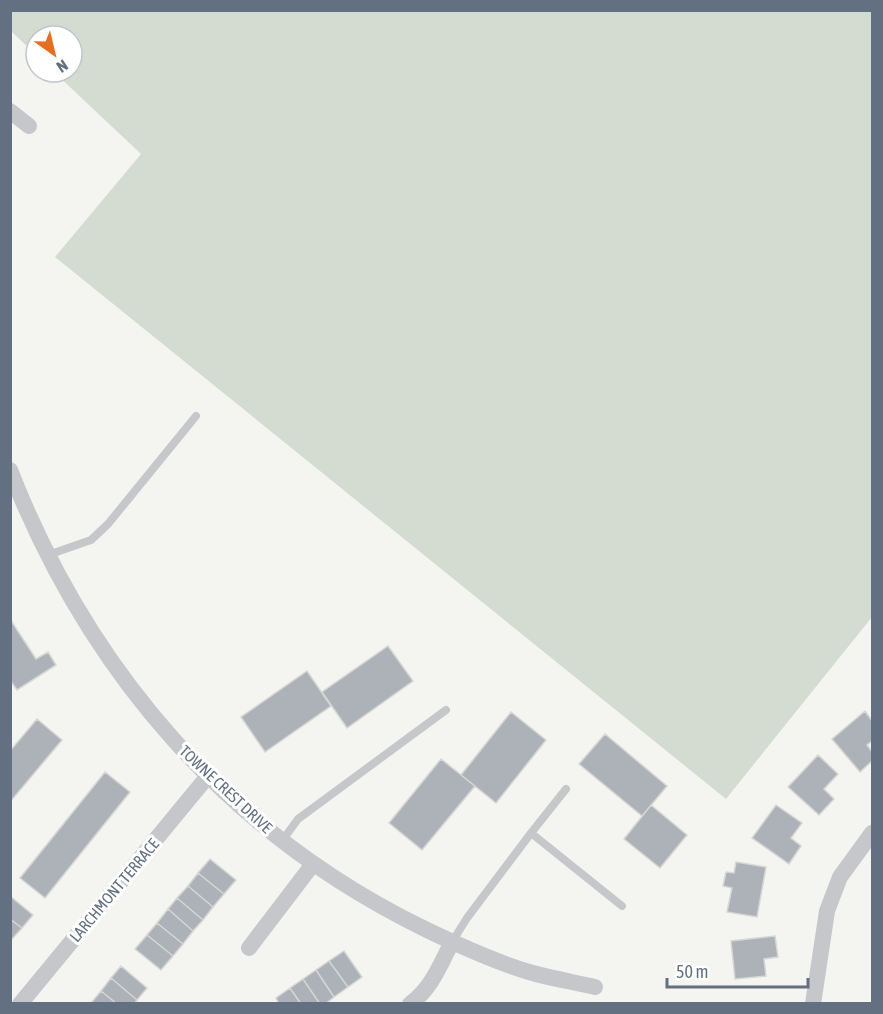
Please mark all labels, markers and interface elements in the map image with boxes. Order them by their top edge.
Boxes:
north arrow [24,24,84,84]
text: N [53,56,71,77]
street label: TOWNE CREST DRIVE [176,742,276,836]
street label: LARCHMONT TERRACE [66,835,162,945]
scale bar [667,951,808,989]
text: 50 m [676,961,708,982]

